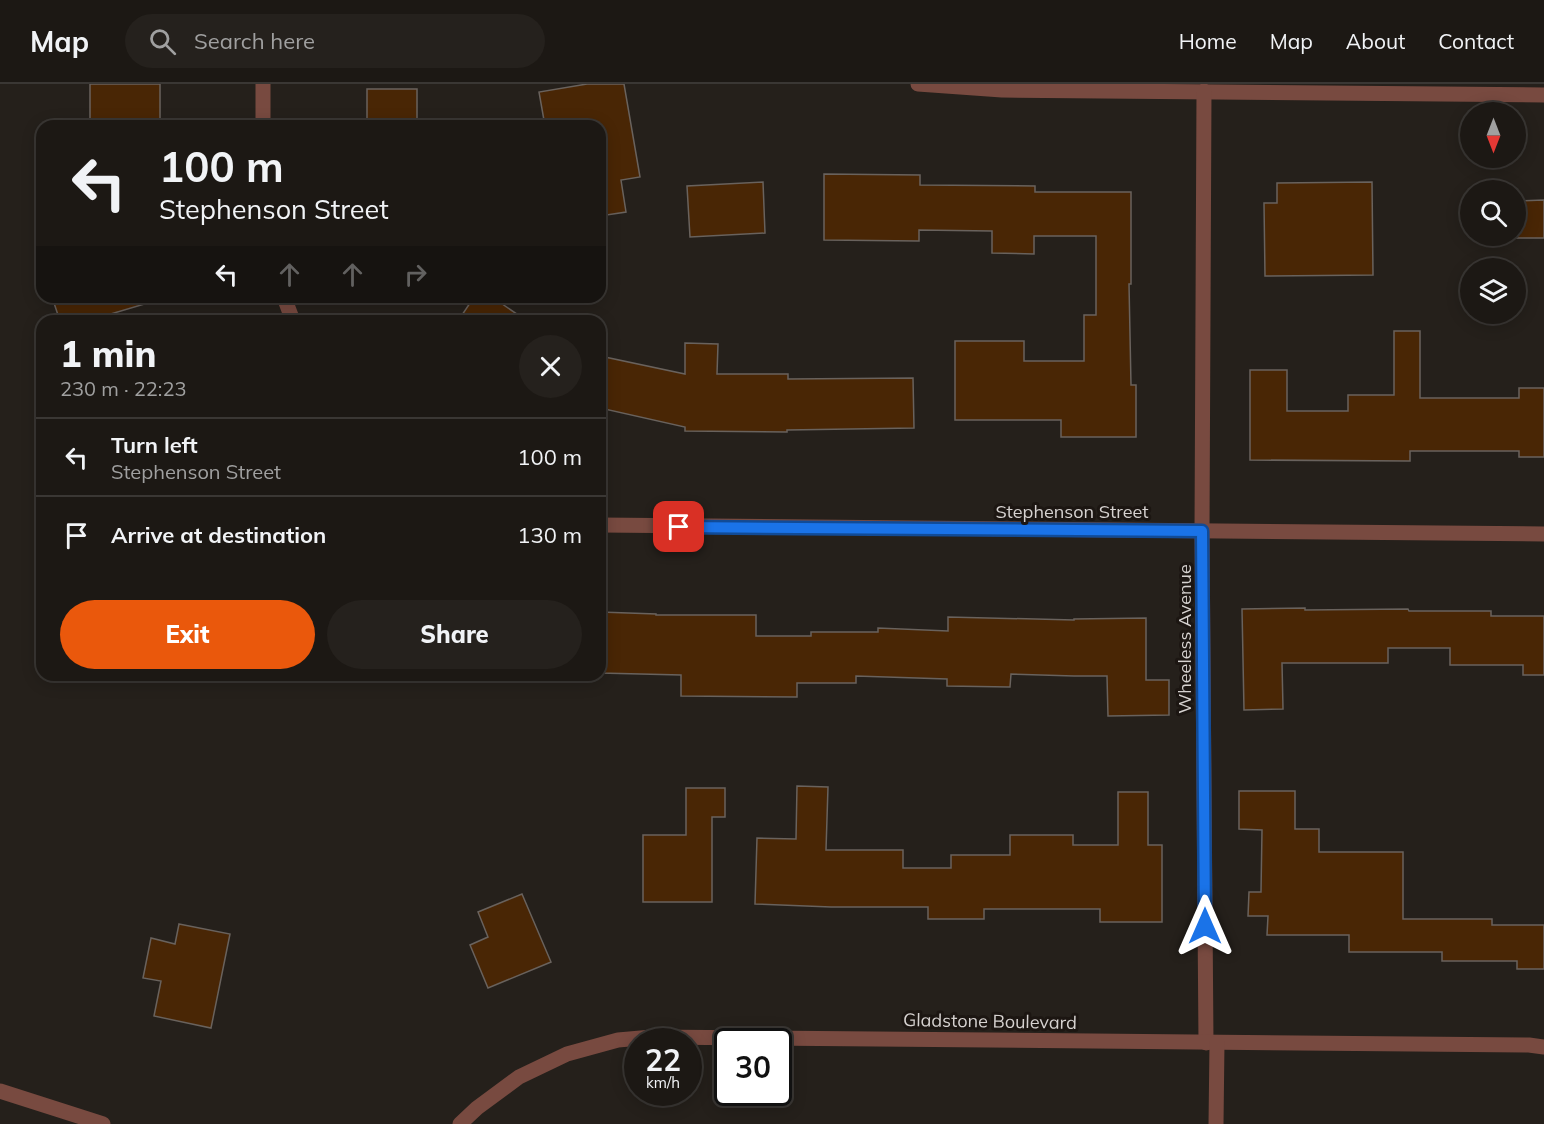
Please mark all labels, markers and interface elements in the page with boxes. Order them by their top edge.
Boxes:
search box [125,14,545,68]
text: Map [30,24,89,59]
icon: search [146,25,179,58]
text: Search here [194,27,315,55]
text: Home [1179,28,1237,54]
text: Map [1270,28,1313,54]
text: About [1346,28,1405,54]
text: Contact [1438,28,1514,54]
north arrow [1460,102,1526,168]
map controls [1460,102,1526,324]
text: 100 m [159,140,284,193]
icon: left [60,144,138,222]
button: search [1460,180,1526,246]
text: Stephenson Street [159,192,389,226]
icon: left [210,258,243,291]
icon: ahead [273,258,306,291]
icon: ahead [336,258,369,291]
icon: right [399,258,432,291]
button: layers [1460,258,1526,324]
text: 1 min [60,331,156,376]
button: close [519,335,582,398]
text: 230 m · 22:23 [60,376,186,401]
text: Turn left [111,431,198,459]
icon: left [60,441,93,474]
text: 100 m [517,443,582,471]
text: Stephenson Street [111,459,281,484]
street label: Stephenson Street [995,500,1149,523]
pin [653,501,704,552]
icon: arrive [662,510,695,543]
icon: arrive [60,519,93,552]
text: Arrive at destination [111,521,326,549]
text: 130 m [517,521,582,549]
street label: Wheeless Avenue [1173,564,1196,714]
button: Exit [60,600,315,669]
button: Share [327,600,582,669]
position arrow [1173,894,1237,958]
street label: Gladstone Boulevard [903,1008,1077,1034]
speed limit sign: 30 [714,1028,792,1106]
text: 22 [645,1041,681,1079]
text: km/h [646,1073,680,1092]

